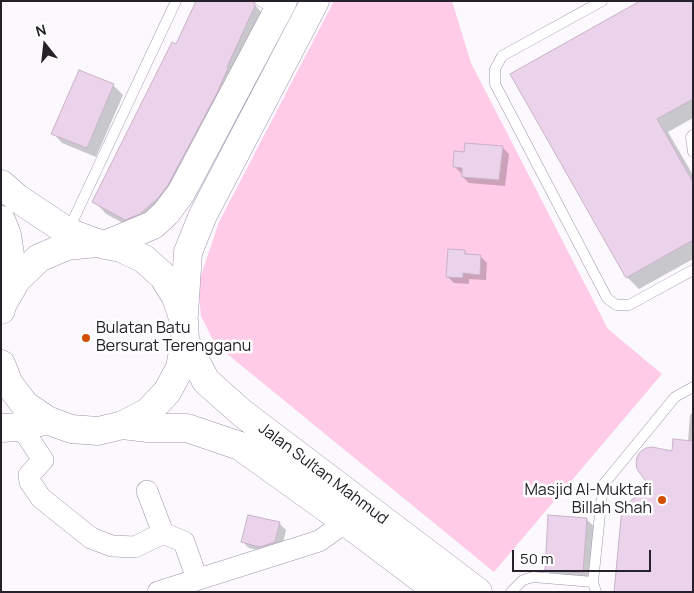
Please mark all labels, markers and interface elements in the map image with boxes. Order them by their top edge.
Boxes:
north arrow [20,20,70,70]
text: N [33,20,48,41]
place label: Bulatan Batu Bersurat Terengganu [96,319,251,357]
marker: Bulatan Batu Bersurat Terengganu [80,332,92,344]
street label: Jalan Sultan Mahmud [254,419,392,529]
place label: Masjid Al-Muktafi Billah Shah [524,481,652,519]
marker: Masjid Al-Muktafi Billah Shah [656,494,668,506]
scale bar [514,540,653,572]
text: 50 m [520,548,554,569]

